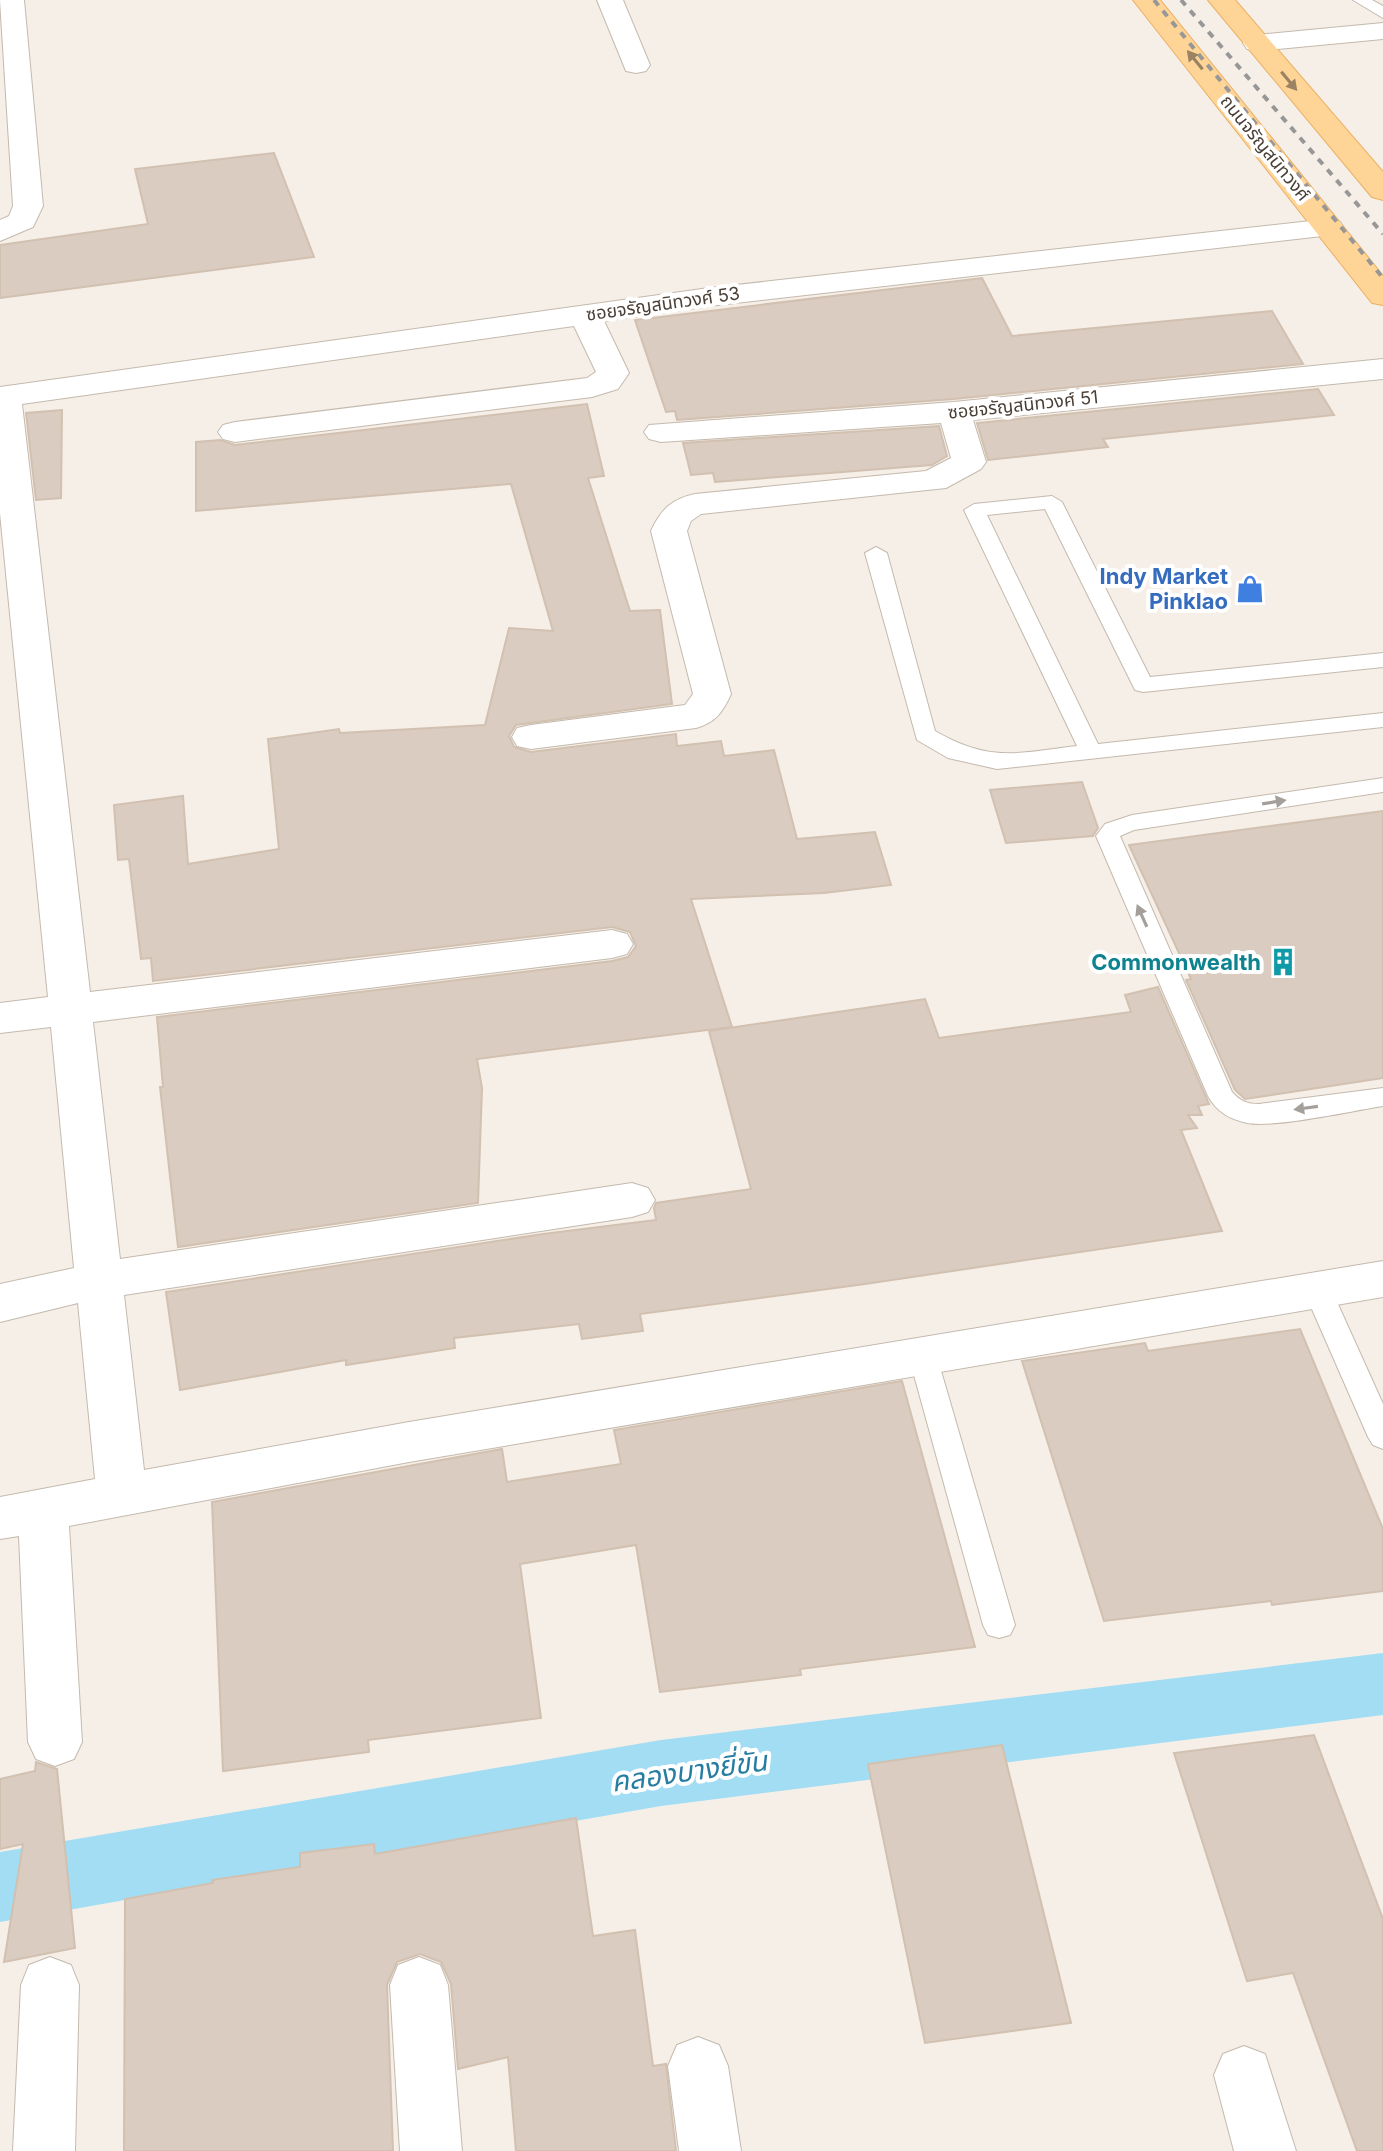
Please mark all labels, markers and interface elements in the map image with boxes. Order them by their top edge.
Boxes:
one-way arrow [1187,50,1203,70]
one-way arrow [1280,70,1297,90]
street label: ถนนจรัญสนิทวงศ์ [1216,91,1314,205]
street label: ซอยจรัญสนิทวงศ์ 53 [585,282,741,325]
street label: ซอยจรัญสนิทวงศ์ 51 [947,386,1099,423]
place label: Indy Market Pinklao [1100,563,1228,614]
shop icon: Indy Market Pinklao [1235,574,1265,604]
one-way arrow [1262,795,1287,807]
one-way arrow [1135,905,1148,928]
building icon: Commonwealth [1268,947,1298,977]
place label: Commonwealth [1091,949,1261,975]
one-way arrow [1293,1102,1318,1115]
water label: คลองบางยี่ขัน [609,1741,771,1799]

